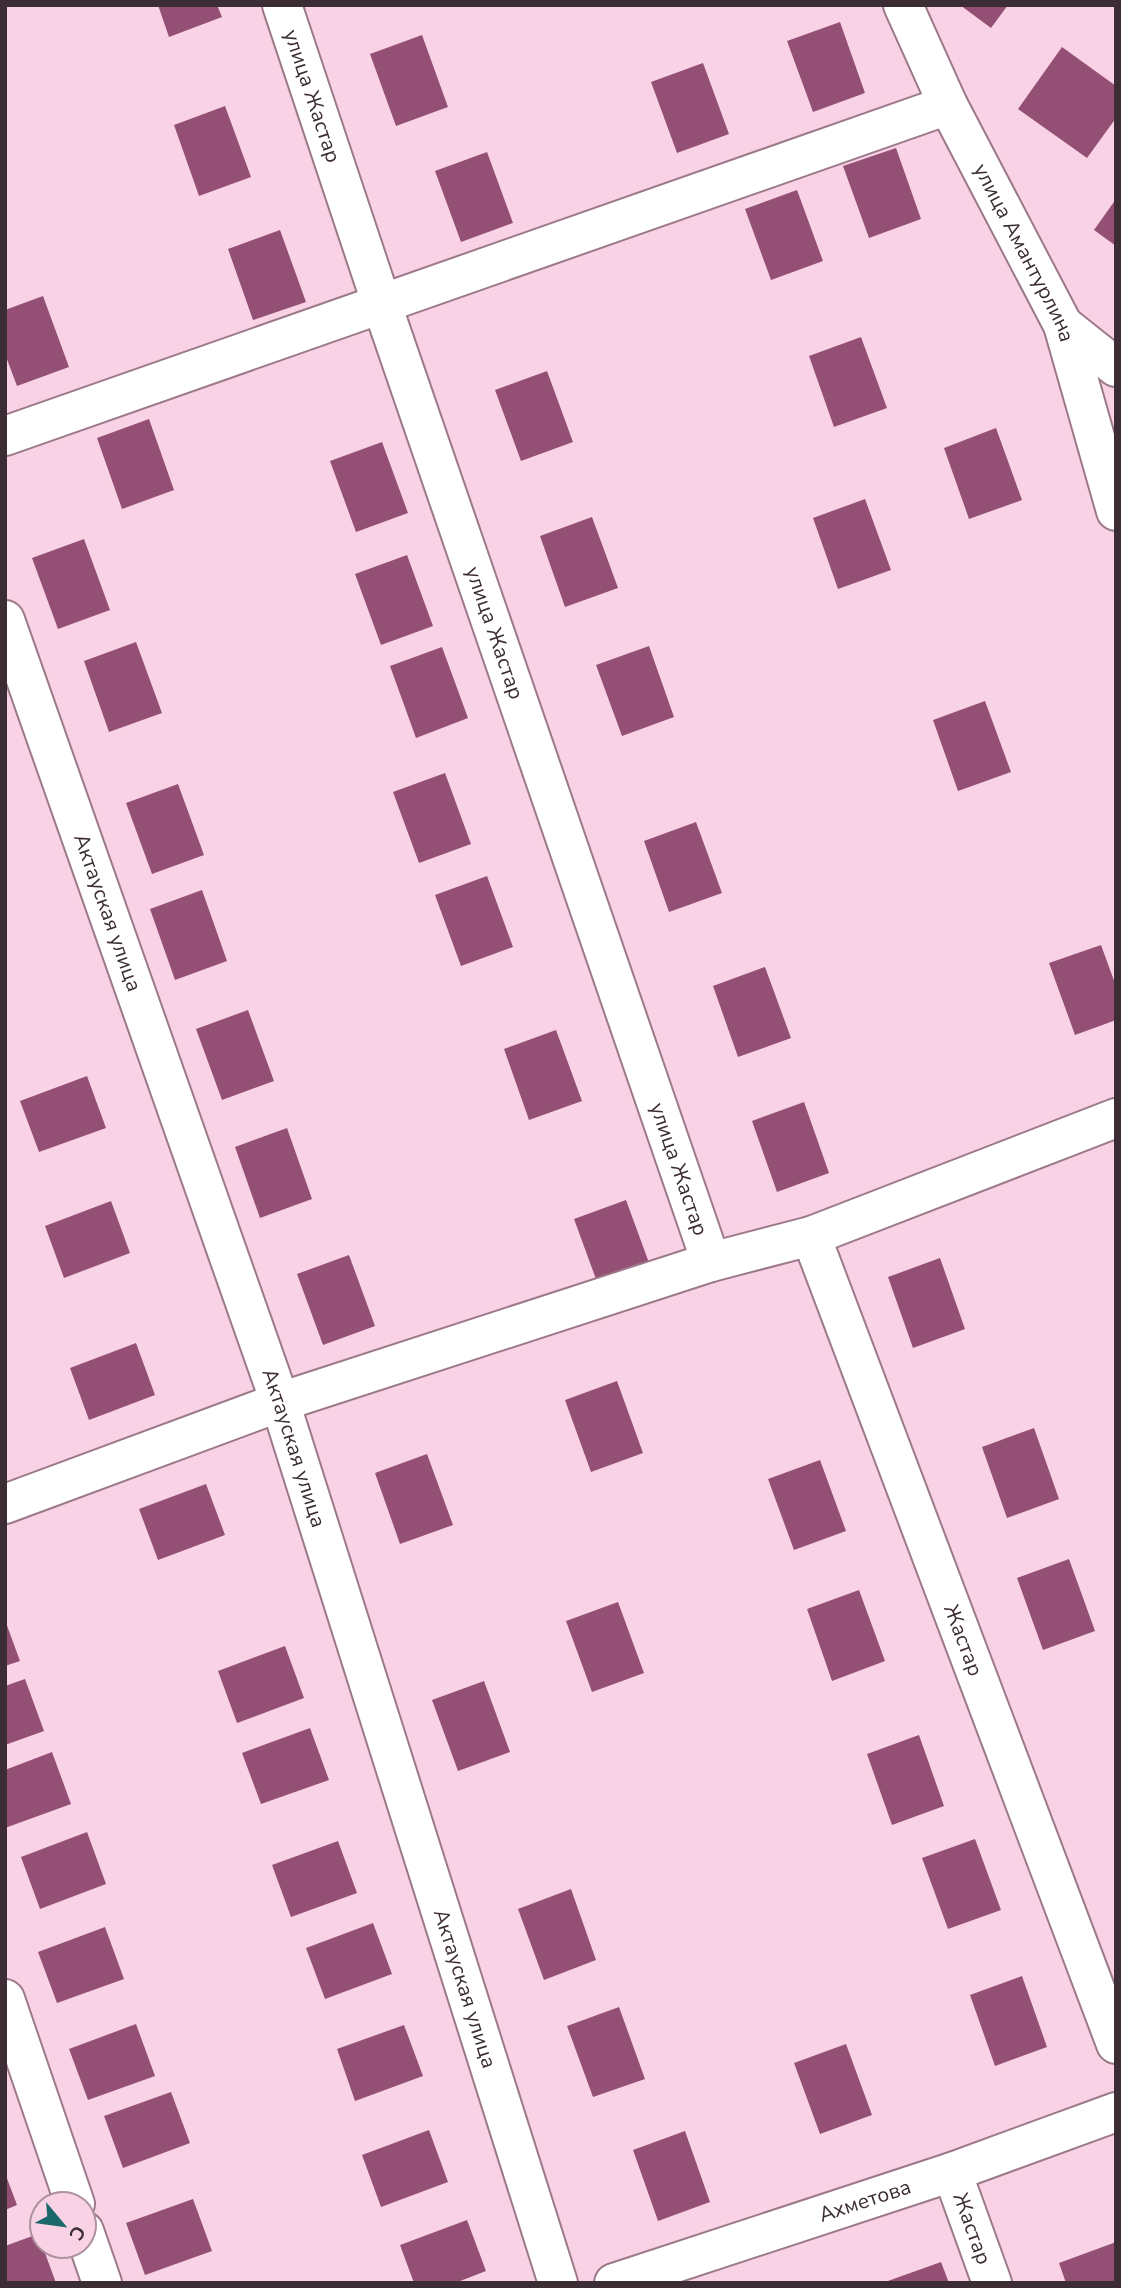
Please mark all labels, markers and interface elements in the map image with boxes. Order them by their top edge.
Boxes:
street label: улица Жастар [277,26,348,166]
street label: улица Амантурлина [967,158,1081,345]
street label: улица Жастар [459,563,531,703]
street label: Актауская улица [67,830,149,995]
street label: улица Жастар [643,1099,715,1239]
street label: Актауская улица [255,1365,333,1531]
street label: Жастар [937,1600,990,1680]
street label: Актауская улица [427,1905,503,2072]
street label: Ахметова [815,2172,915,2229]
street label: Жастар [947,2189,998,2268]
north arrow [28,2190,98,2260]
text: С [62,2221,91,2245]

